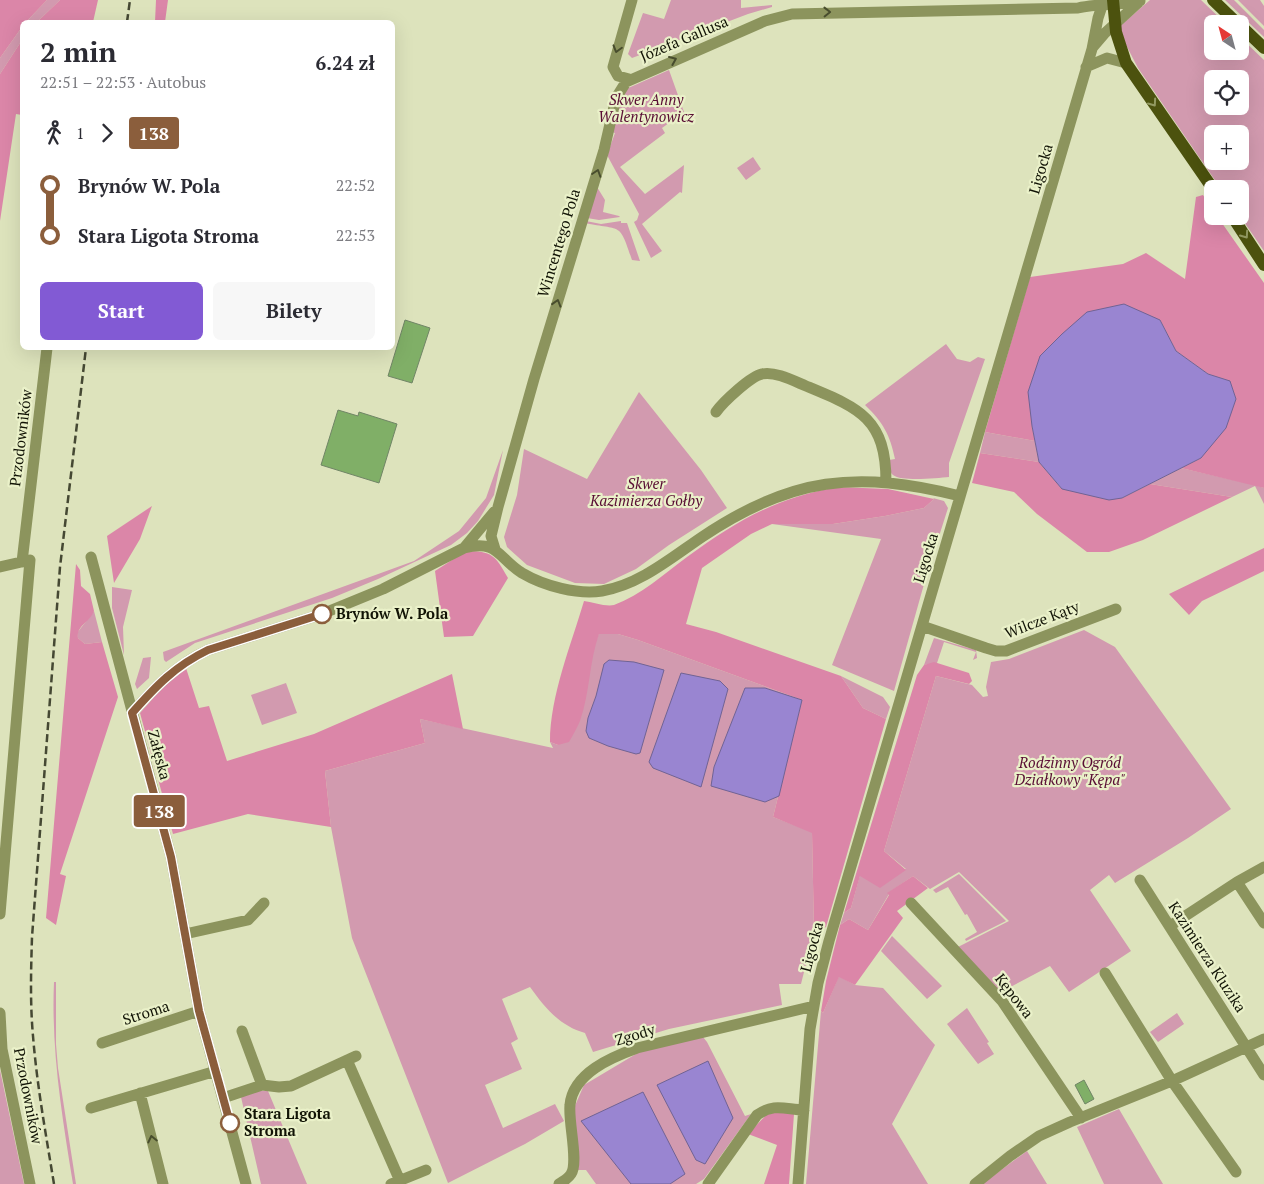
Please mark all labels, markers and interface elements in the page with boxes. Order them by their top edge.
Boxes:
one-way arrow [824,7,831,17]
street label: Józefa Gallusa [636,10,731,66]
north arrow [1204,15,1249,60]
map controls [1204,15,1249,225]
text: 2 min [40,33,117,70]
one-way arrow [612,45,623,54]
text: 6.24 zł [316,50,375,75]
one-way arrow [668,55,677,66]
button: locate [1204,70,1249,115]
text: 22:51 – 22:53 · Autobus [40,71,206,93]
park label: Skwer Anny Walentynowicz [598,89,694,126]
one-way arrow [1147,98,1156,107]
icon: walk [40,119,68,147]
icon: forward [93,119,121,147]
text: 138 [139,121,169,145]
text: 1 [76,122,85,144]
button: + [1204,125,1249,170]
street label: Ligocka [1023,141,1057,196]
one-way arrow [591,169,601,177]
text: Brynów W. Pola [78,173,220,198]
text: 22:52 [336,174,375,196]
button: − [1204,180,1249,225]
street label: Wincentego Pola [532,186,584,299]
text: Stara Ligota Stroma [78,223,259,248]
text: 22:53 [336,224,375,246]
one-way arrow [1239,230,1248,239]
button: Start [40,282,203,340]
button: Bilety [213,282,375,340]
one-way arrow [551,299,561,307]
street label: Przodowników [4,387,36,487]
park label: Skwer Kazimierza Gołby [589,473,703,510]
street label: Ligocka [908,530,942,585]
street label: Wilcze Kąty [1001,596,1082,642]
place label: Brynów W. Pola [336,603,449,623]
marker: Brynów W. Pola [312,604,332,624]
street label: Załęska [144,728,176,782]
park label: Rodzinny Ogród Działkowy "Kępa" [1013,752,1126,789]
line badge: 138 [130,795,188,827]
text: 138 [144,799,174,823]
street label: Kazimierza Kluzika [1164,897,1251,1016]
street label: Ligocka [795,919,827,974]
street label: Kępowa [991,969,1039,1022]
street label: Stroma [120,995,172,1029]
street label: Zgody [612,1018,658,1050]
street label: Przodowników [10,1046,48,1147]
place label: Stara Ligota Stroma [244,1103,332,1140]
marker: Stara Ligota Stroma [220,1113,240,1133]
one-way arrow [147,1134,158,1143]

